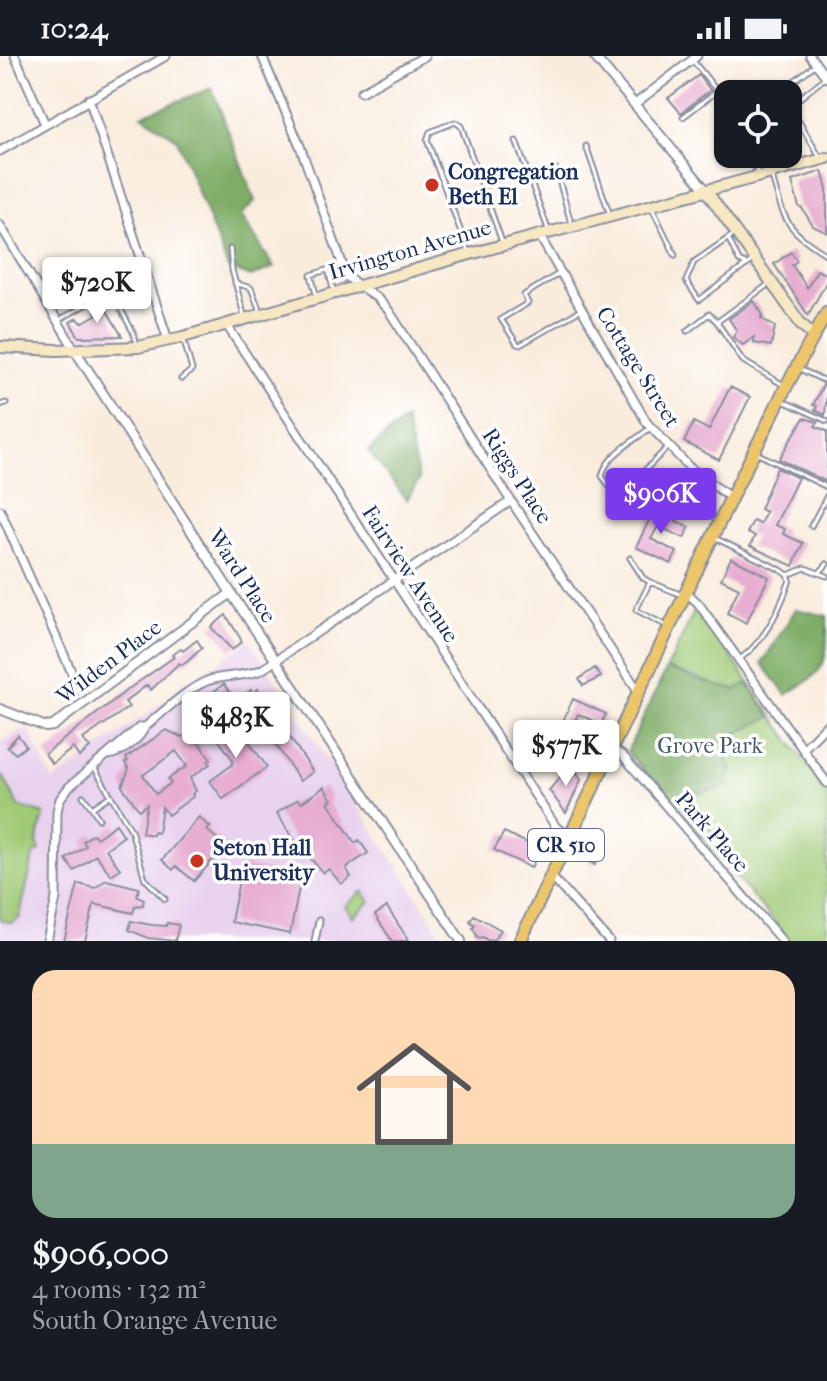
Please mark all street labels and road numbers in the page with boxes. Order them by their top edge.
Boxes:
street label: Irvington Avenue [326,214,494,286]
street label: Cottage Street [591,302,685,432]
street label: Riggs Place [476,423,558,529]
street label: Fairview Avenue [356,501,464,647]
street label: Ward Place [202,524,282,628]
street label: Wilden Place [51,614,167,710]
street label: Park Place [670,786,754,878]
road number: CR 510 [528,829,604,861]

